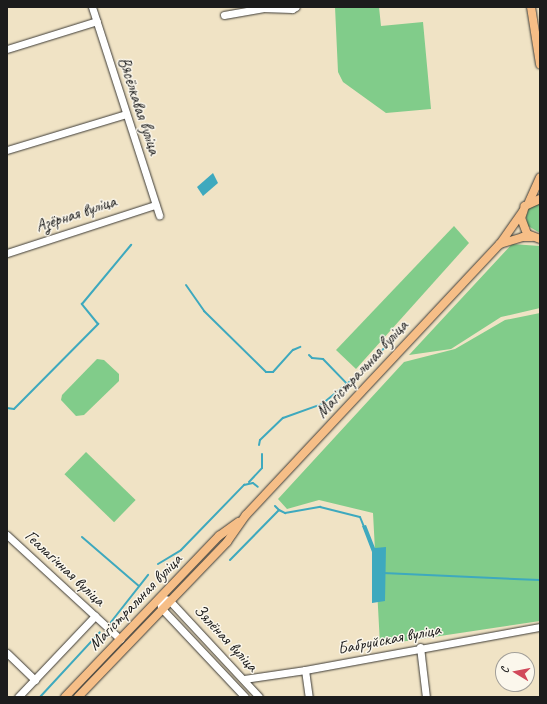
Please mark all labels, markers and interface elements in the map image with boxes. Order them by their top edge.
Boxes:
street label: Вясёлкавая вуліца [114,55,164,157]
street label: Азёрная вуліца [34,192,118,236]
street label: Магістральная вуліца [311,316,413,422]
street label: Геалагічная вуліца [21,526,109,610]
street label: Магістральная вуліца [84,549,186,655]
street label: Зялёная вуліца [190,600,262,676]
street label: Бабруйская вуліца [336,619,442,659]
north arrow [495,652,535,692]
text: С [497,666,512,674]

